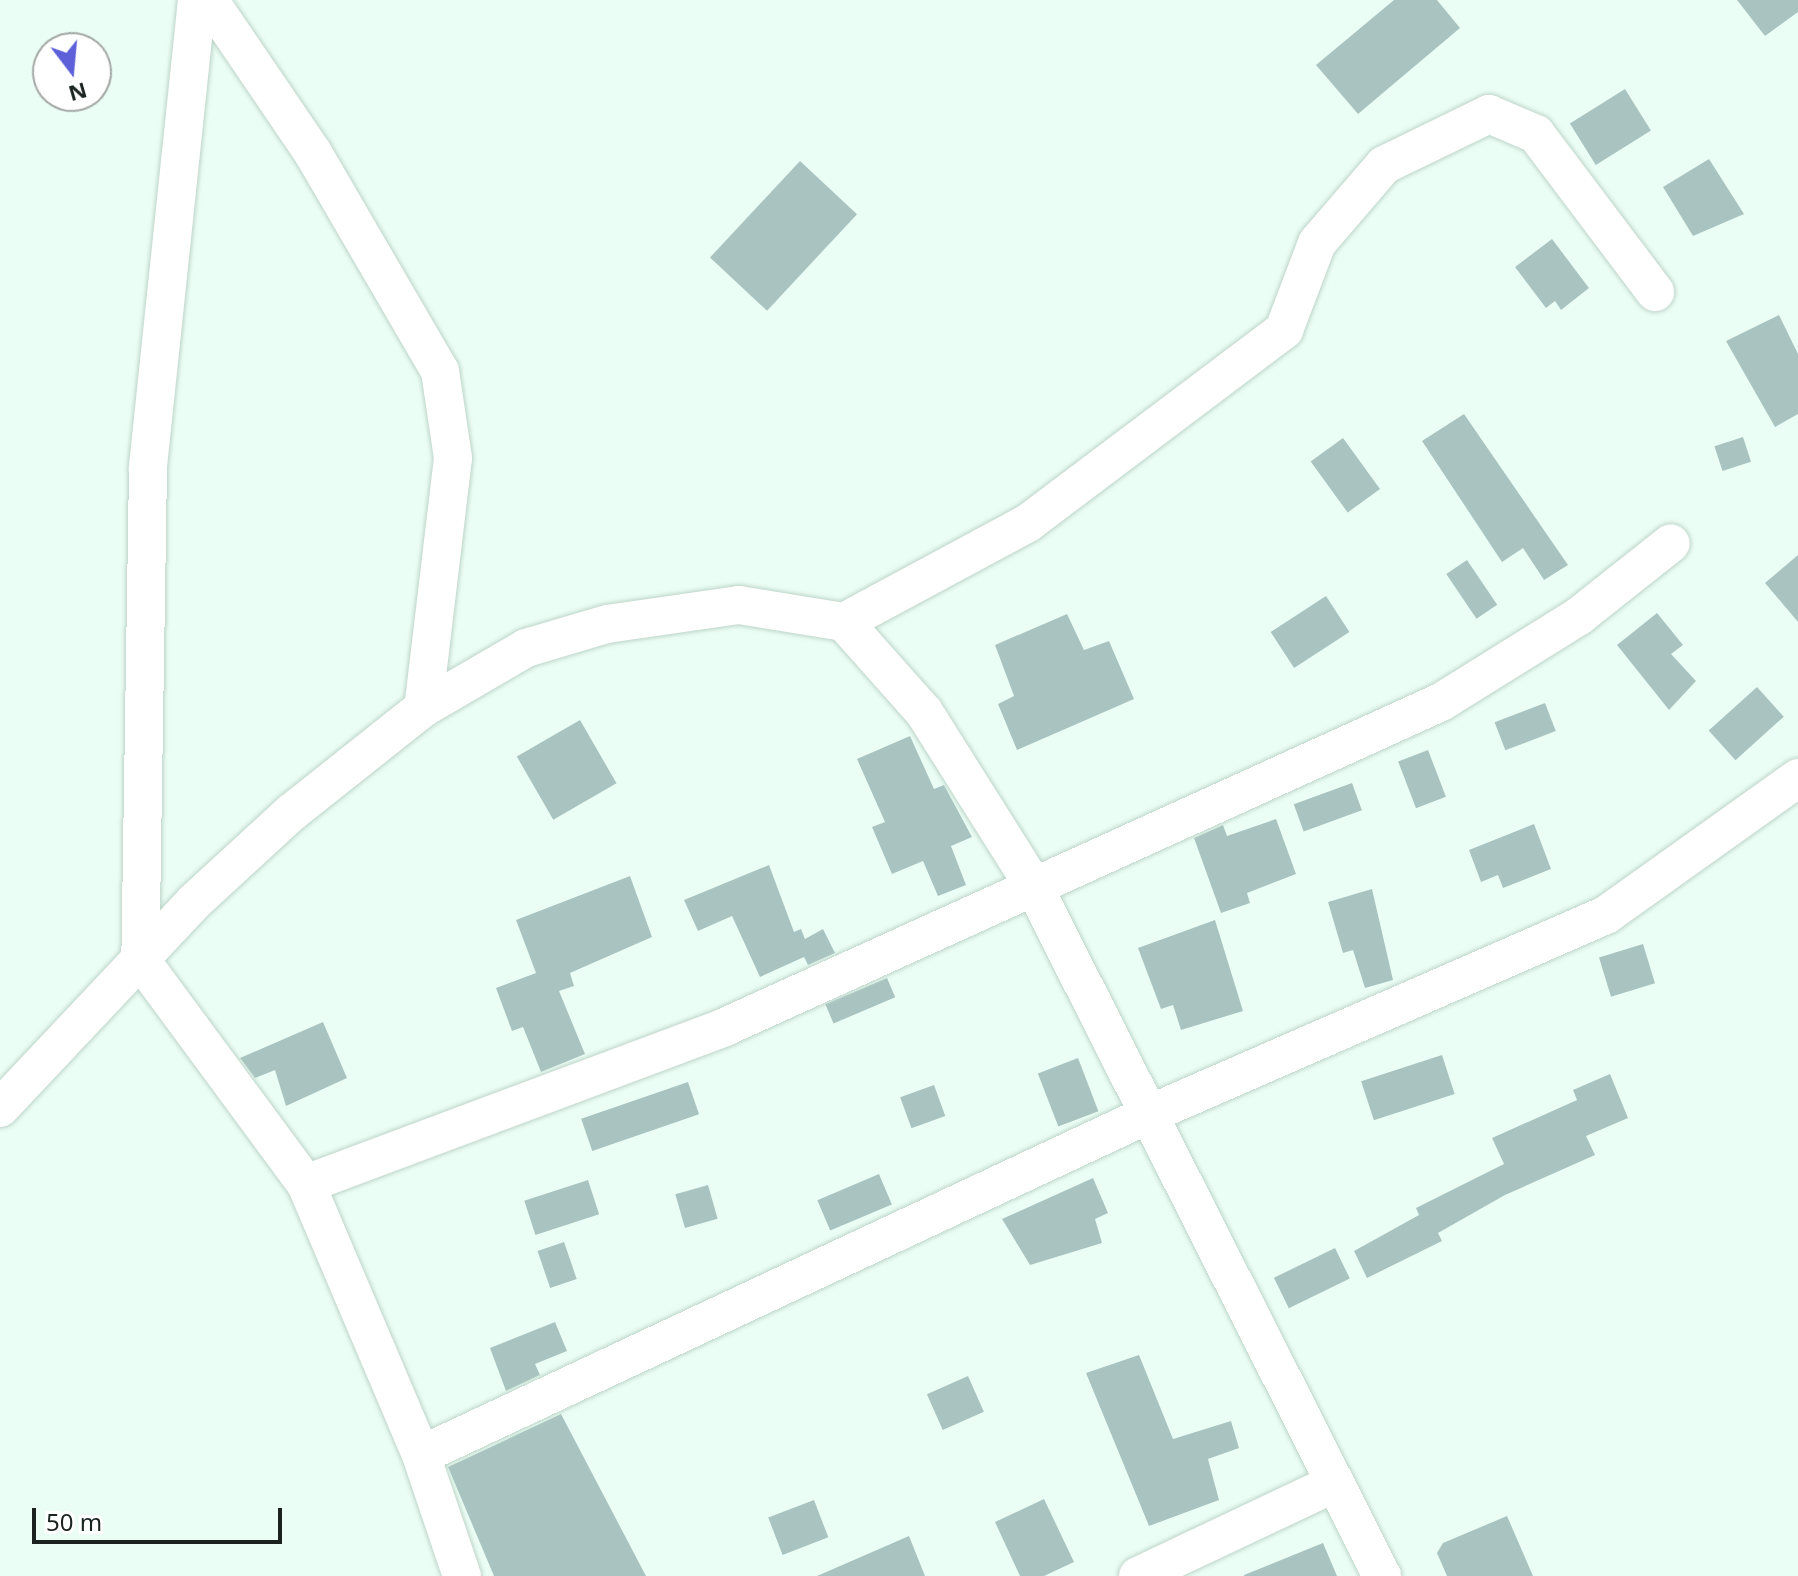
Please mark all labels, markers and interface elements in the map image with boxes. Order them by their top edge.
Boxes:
north arrow [32,32,112,112]
text: N [65,76,91,110]
scale bar [36,1492,286,1542]
text: 50 m [46,1505,102,1538]

